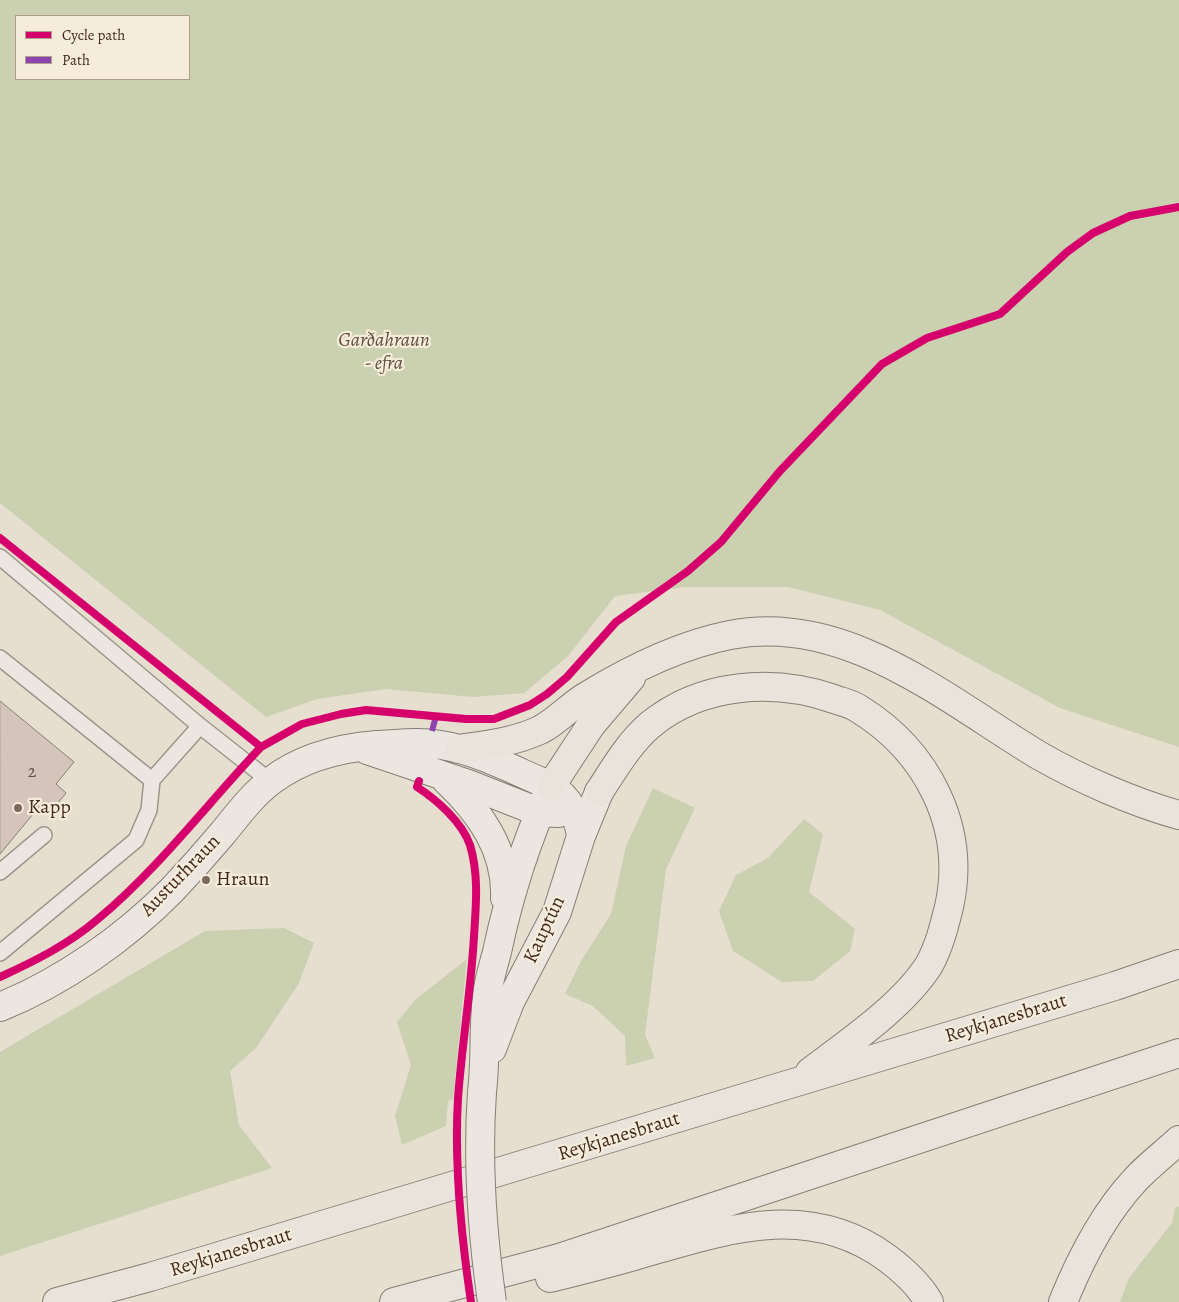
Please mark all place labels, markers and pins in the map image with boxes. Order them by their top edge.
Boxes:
place label: Kapp [28,796,71,820]
marker: Kapp [12,802,24,814]
place label: Hraun [216,868,269,892]
marker: Hraun [200,874,212,886]

